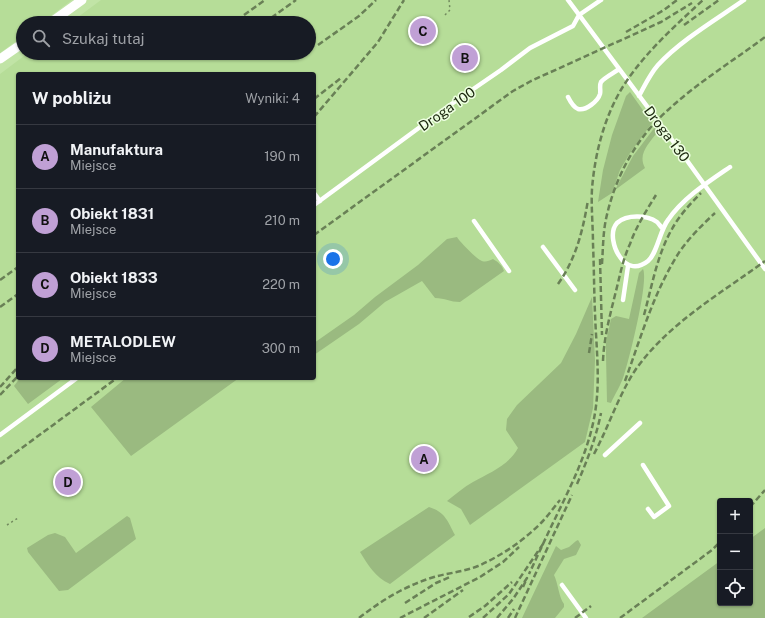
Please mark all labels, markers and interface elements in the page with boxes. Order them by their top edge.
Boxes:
search box [16,16,316,60]
pin: C [410,16,436,46]
icon: search [30,27,52,49]
text: Szukaj tutaj [62,30,145,47]
pin: B [452,43,478,73]
street label: Droga 100 [416,84,478,134]
text: W pobliżu [32,88,111,108]
text: Wyniki: 4 [245,91,300,106]
street label: Droga 130 [641,103,693,165]
text: Manufaktura [70,141,163,158]
text: A [40,149,50,164]
text: 190 m [264,149,300,164]
text: Miejsce [70,158,116,173]
text: Obiekt 1831 [70,205,154,222]
text: B [41,213,49,228]
text: 210 m [265,213,300,228]
text: Miejsce [70,222,116,237]
your location [323,249,343,269]
text: Obiekt 1833 [70,269,158,286]
text: C [40,277,50,292]
text: 220 m [262,277,300,292]
text: Miejsce [70,286,116,301]
text: METALODLEW [70,333,176,350]
text: D [40,341,50,356]
text: 300 m [262,341,300,356]
text: Miejsce [70,350,116,365]
pin: A [411,444,437,474]
pin: D [55,467,81,497]
map controls [717,498,753,606]
button: + [717,498,753,534]
button: − [717,534,753,570]
button: locate [717,570,753,606]

